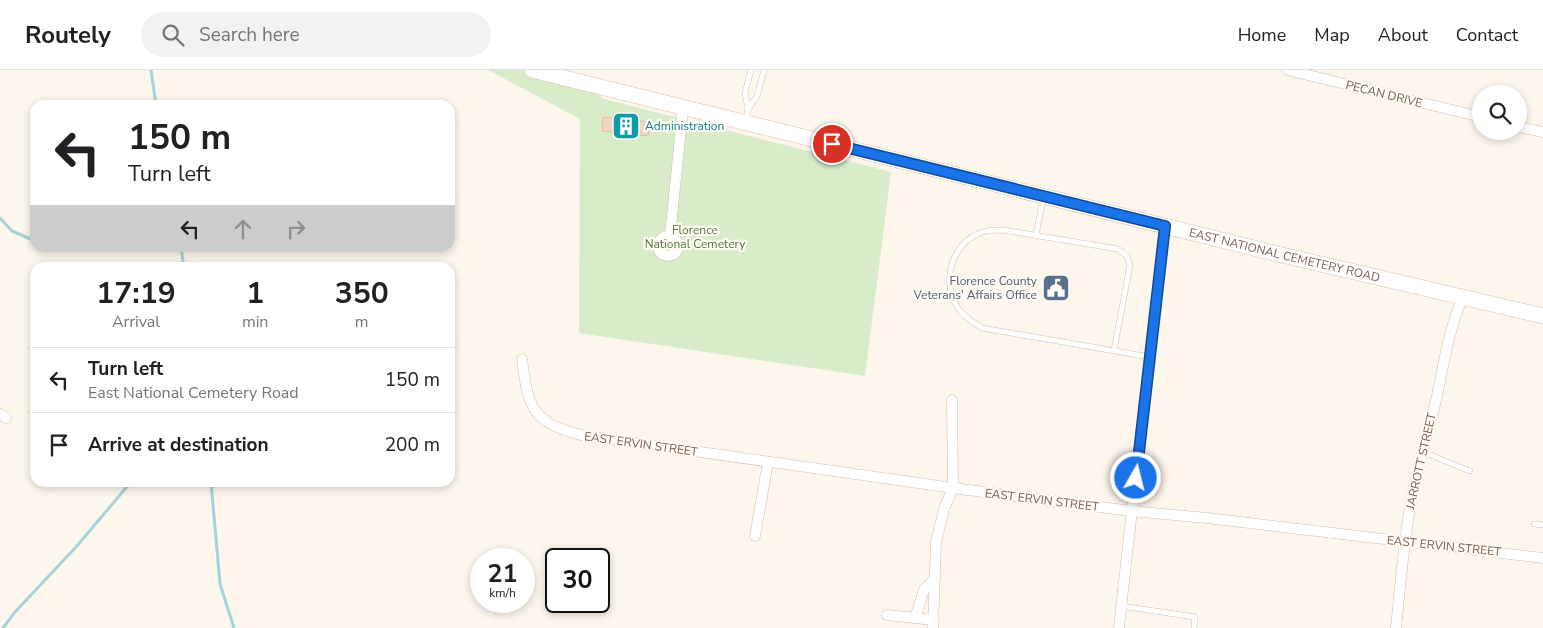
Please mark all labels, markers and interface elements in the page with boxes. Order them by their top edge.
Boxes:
search box [141,12,491,57]
text: Routely [25,19,111,51]
icon: search [159,21,187,49]
text: Search here [199,22,300,48]
text: Home [1238,23,1286,47]
text: Map [1314,23,1350,47]
text: About [1378,23,1428,47]
text: Contact [1456,23,1518,47]
street label: PECAN DRIVE [1344,77,1424,111]
map controls [1472,85,1527,140]
button: search [1472,85,1527,140]
building icon: Administration [611,111,641,141]
text: 150 m [128,114,231,161]
place label: Administration [645,118,724,134]
icon: left [45,120,110,185]
pin [811,123,853,165]
icon: arrive [818,130,846,158]
text: Turn left [128,159,211,189]
icon: left [176,215,204,243]
icon: ahead [229,215,257,243]
icon: right [282,215,310,243]
park label: Florence National Cemetery [645,222,746,252]
street label: EAST NATIONAL CEMETERY ROAD [1187,224,1382,286]
text: 17:19 [96,273,176,314]
text: 1 [246,273,264,314]
text: 350 [335,273,389,314]
place label: Florence County Veterans' Affairs Office [912,273,1038,303]
public building icon: Florence County Veterans' Affairs Office [1041,273,1071,303]
text: Arrival [112,311,160,333]
text: min [242,311,268,333]
text: m [355,311,369,333]
text: Turn left [88,356,163,382]
icon: left [45,366,73,394]
text: 150 m [385,367,440,393]
text: East National Cemetery Road [88,382,299,404]
street label: JARROTT STREET [1402,410,1440,512]
street label: EAST ERVIN STREET [583,428,700,460]
icon: arrive [45,431,73,459]
text: Arrive at destination [88,432,269,458]
text: 200 m [385,432,440,458]
position arrow [1109,451,1161,503]
street label: EAST ERVIN STREET [984,485,1101,515]
street label: EAST ERVIN STREET [1386,532,1503,560]
speed limit sign: 30 [545,548,610,613]
text: 21 [487,557,518,591]
text: km/h [489,585,516,601]

